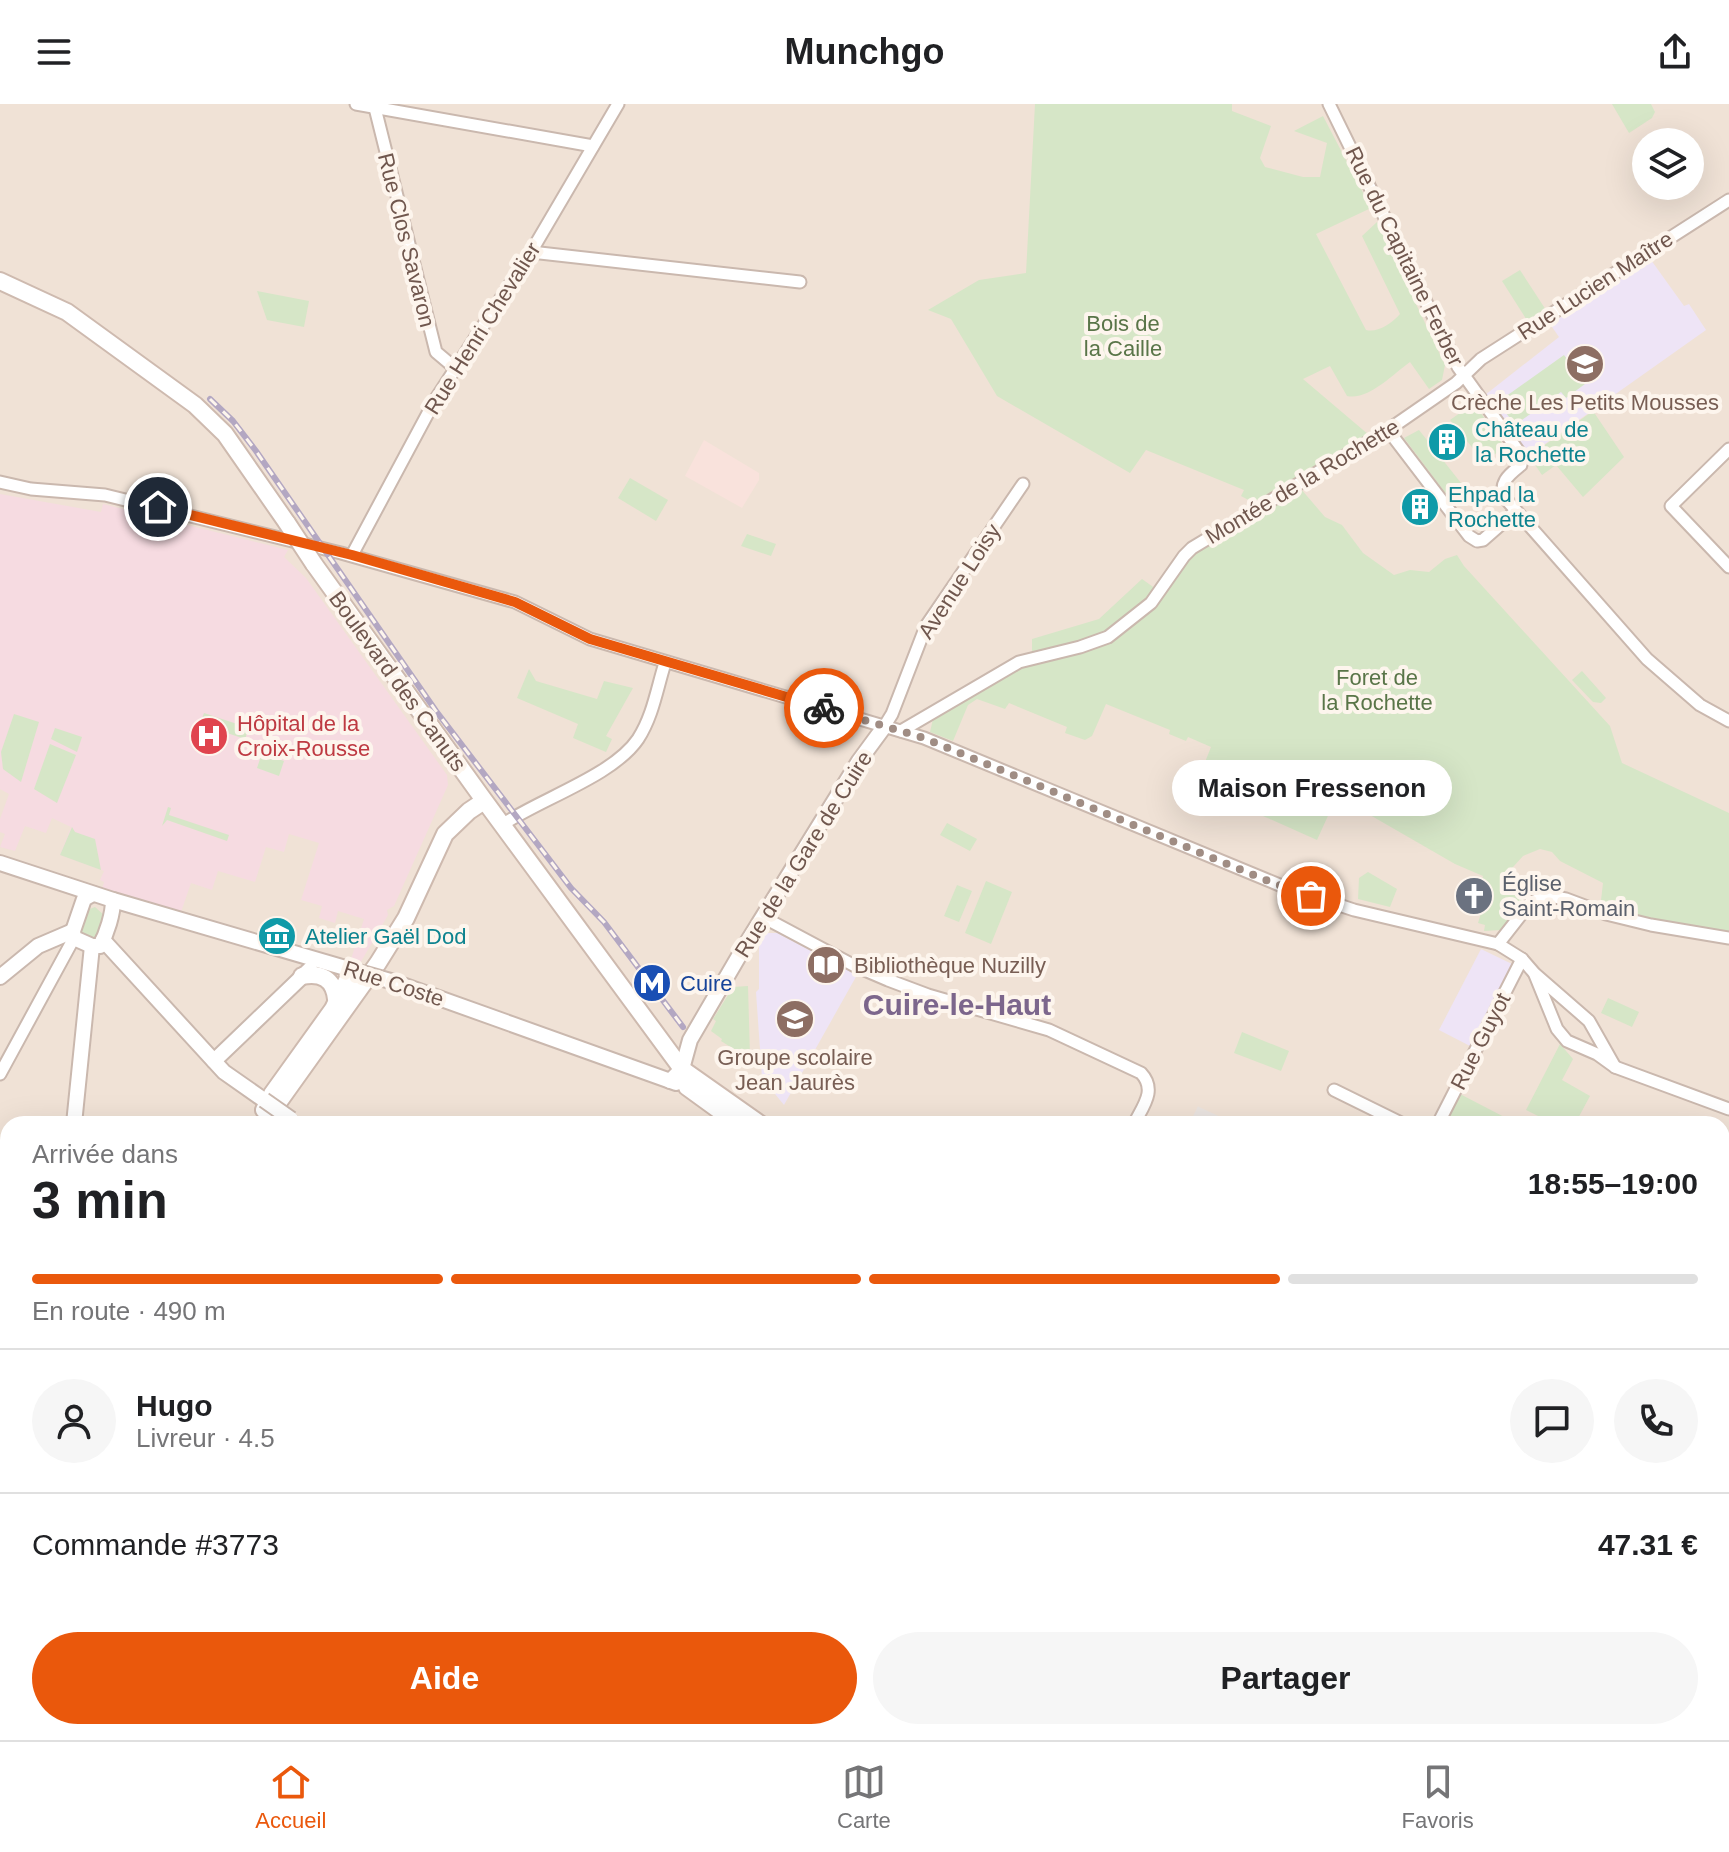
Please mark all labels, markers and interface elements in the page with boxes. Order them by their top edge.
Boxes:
icon: menu [32,30,76,74]
icon: share [1653,30,1697,74]
text: Munchgo [785,31,944,72]
map controls [1632,128,1704,200]
button: layers [1632,128,1704,200]
street label: Rue du Capitaine Ferber [1341,142,1469,370]
street label: Rue Clos Savaron [373,150,440,330]
street label: Rue Lucien Maître [1513,226,1677,345]
street label: Rue Henri Chevalier [419,238,546,419]
park label: Bois de la Caille [1084,311,1162,361]
school or university icon: Crèche Les Petits Mousses [1564,343,1606,385]
place label: Crèche Les Petits Mousses [1451,390,1719,415]
street label: Montée de la Rochette [1201,414,1404,549]
place label: Château de la Rochette [1475,417,1589,467]
building icon: Château de la Rochette [1426,421,1468,463]
pin [124,473,192,541]
place label: Ehpad la Rochette [1448,482,1536,532]
icon: home [136,485,180,529]
building icon: Ehpad la Rochette [1399,486,1441,528]
street label: Avenue Loisy [913,519,1006,643]
street label: Boulevard des Canuts [324,586,471,776]
park label: Foret de la Rochette [1321,665,1433,715]
courier [784,668,864,748]
icon: bike [802,686,846,730]
place label: Hôpital de la Croix-Rousse [237,711,370,761]
hospital icon: Hôpital de la Croix-Rousse [188,715,230,757]
street label: Rue de la Gare de Cuire [730,747,877,962]
callout: Maison Fressenon [1171,760,1451,816]
text: Maison Fressenon [1198,773,1426,803]
pin [1277,862,1345,930]
place label: Église Saint-Romain [1502,871,1635,921]
icon: bag [1289,874,1333,918]
church icon: Église Saint-Romain [1453,875,1495,917]
museum icon: Atelier Gaël Dod [256,915,298,957]
place label: Atelier Gaël Dod [305,924,466,949]
library icon: Bibliothèque Nuzilly [805,944,847,986]
place label: Bibliothèque Nuzilly [854,953,1046,978]
street label: Rue Coste [341,956,447,1011]
metro station icon: Cuire [631,962,673,1004]
place label: Cuire [680,971,733,996]
district label: Cuire-le-Haut [863,988,1051,1021]
street label: Rue Guyot [1445,989,1515,1094]
school or university icon: Groupe scolaire Jean Jaurès [774,998,816,1040]
place label: Groupe scolaire Jean Jaurès [717,1045,873,1095]
text: Arrivée dans [32,1139,178,1169]
text: 18:55–19:00 [1528,1167,1698,1200]
text: 3 min [32,1171,168,1229]
text: En route · 490 m [32,1296,226,1326]
button: person [32,1379,116,1463]
button: chat [1510,1379,1594,1463]
button: phone [1614,1379,1698,1463]
text: Hugo [136,1389,213,1422]
text: Livreur · 4.5 [136,1423,275,1453]
text: Commande #3773 [32,1528,279,1561]
text: 47.31 € [1598,1528,1698,1561]
button: Aide [32,1632,857,1724]
button: Partager [873,1632,1698,1724]
tab: Accueil [255,1760,326,1834]
tab: Carte [837,1760,891,1834]
tab: Favoris [1402,1760,1474,1834]

